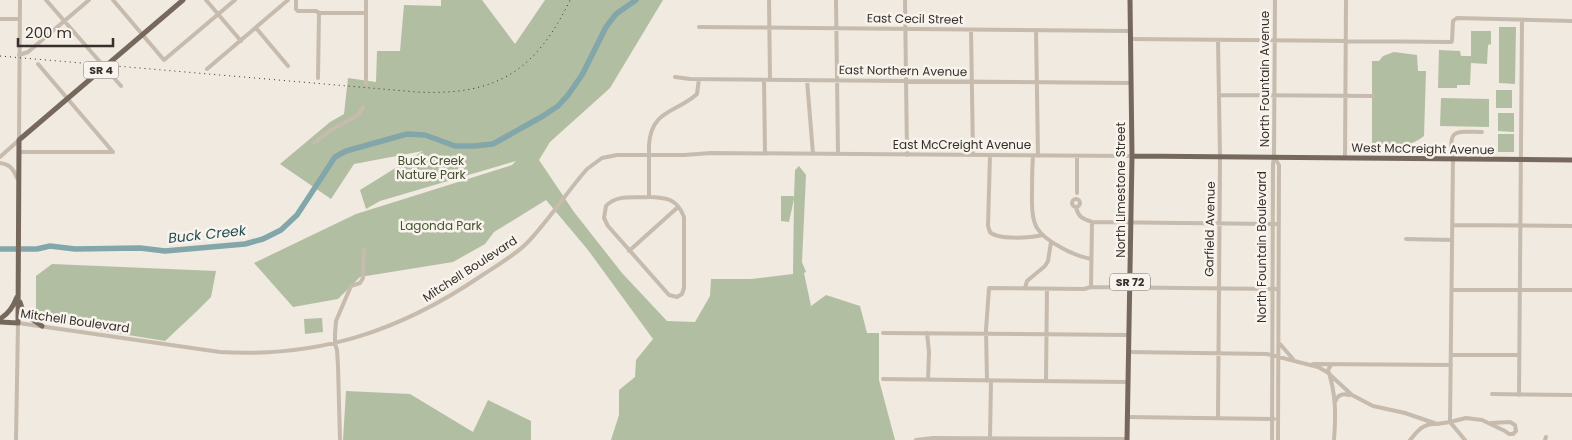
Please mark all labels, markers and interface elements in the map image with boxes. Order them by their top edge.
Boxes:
street label: East Cecil Street [867,9,963,28]
street label: North Fountain Avenue [1256,11,1273,147]
scale bar [18,15,112,47]
text: 200 m [25,22,72,43]
street label: East Northern Avenue [839,61,967,80]
road number: SR 4 [84,62,118,78]
street label: North Limestone Street [1112,122,1129,258]
street label: East McCreight Avenue [893,136,1031,153]
street label: West McCreight Avenue [1351,139,1495,158]
park label: Buck Creek Nature Park [396,152,467,183]
street label: North Fountain Boulevard [1253,171,1270,323]
street label: Garfield Avenue [1200,181,1219,277]
park label: Lagonda Park [400,217,483,234]
water label: Buck Creek [167,220,248,248]
street label: Mitchell Boulevard [419,232,520,306]
road number: SR 72 [1110,274,1150,290]
street label: Mitchell Boulevard [20,304,131,337]

